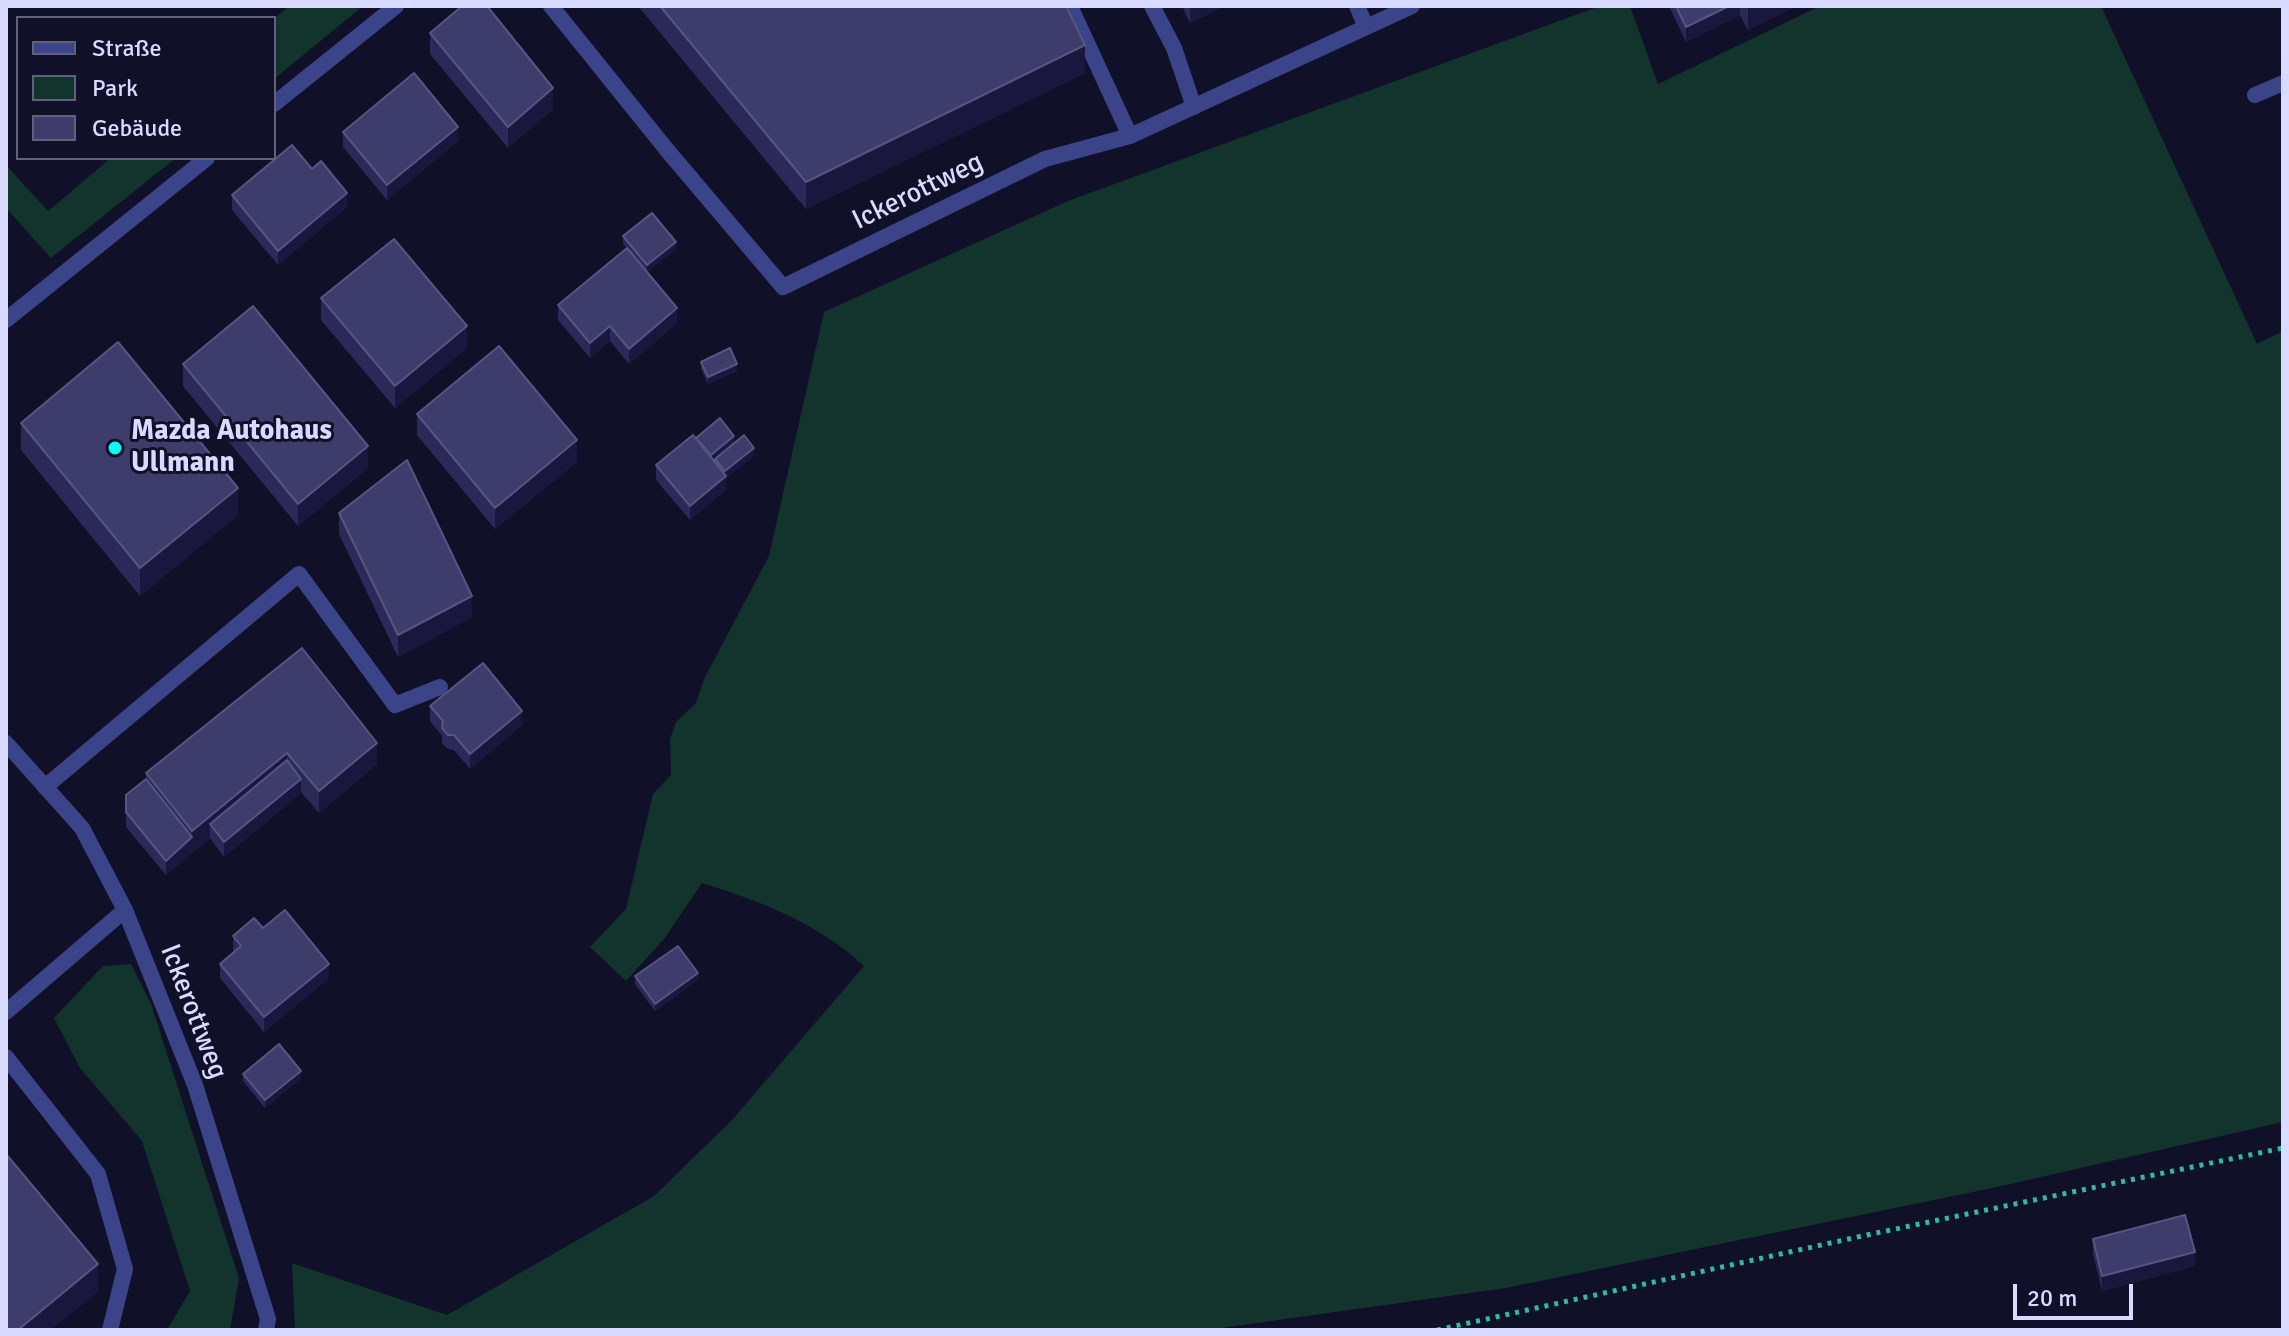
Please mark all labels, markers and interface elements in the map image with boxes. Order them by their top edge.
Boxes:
legend [16,16,276,160]
text: Straße [92,33,162,63]
text: Park [92,73,138,103]
text: Gebäude [92,113,182,143]
street label: Ickerottweg [847,146,989,238]
place label: Mazda Autohaus Ullmann [131,415,332,481]
marker: Mazda Autohaus Ullmann [106,439,124,457]
street label: Ickerottweg [152,940,234,1084]
scale bar [2017,1268,2137,1318]
text: 20 m [2027,1283,2077,1313]

